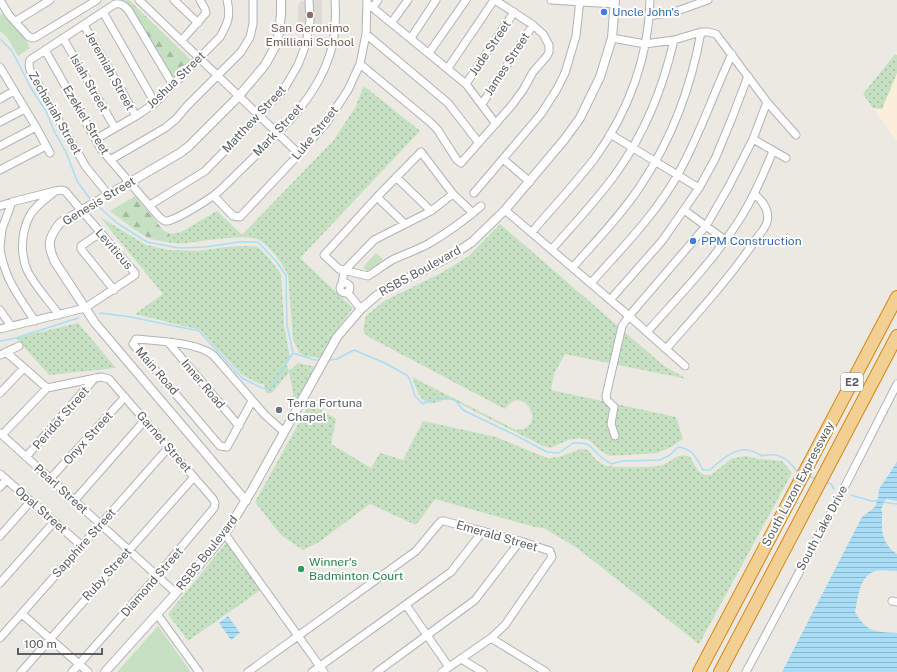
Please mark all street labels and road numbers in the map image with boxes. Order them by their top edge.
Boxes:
street label: Jude Street [466,18,514,78]
street label: Jeremiah Street [83,29,138,113]
street label: James Street [481,30,533,98]
street label: Joshua Street [144,48,208,111]
street label: Isiah Street [67,52,111,114]
street label: Zechariah Street [26,69,85,157]
street label: Matthew Street [219,82,289,155]
street label: Ezekiel Street [60,83,112,157]
street label: Mark Street [250,101,306,159]
street label: Luke Street [289,103,341,163]
street label: Genesis Street [60,174,138,228]
street label: Leviticus [92,226,136,272]
street label: RSBS Boulevard [377,243,463,299]
street label: Main Road [133,344,181,398]
street label: Inner Road [178,356,228,412]
road number: E2 [841,373,863,391]
street label: Peridot Street [30,384,92,452]
street label: Onyx Street [61,408,116,467]
street label: Garnet Street [134,409,194,476]
street label: South Luzon Expressway [759,419,837,549]
street label: Pearl Street [31,461,91,517]
street label: South Lake Drive [794,483,850,573]
street label: Opal Street [12,484,70,537]
street label: Sapphire Street [49,505,119,580]
street label: RSBS Boulevard [173,513,241,593]
street label: Emerald Street [455,518,540,554]
street label: Ruby Street [80,544,135,603]
street label: Diamond Street [118,544,186,619]

